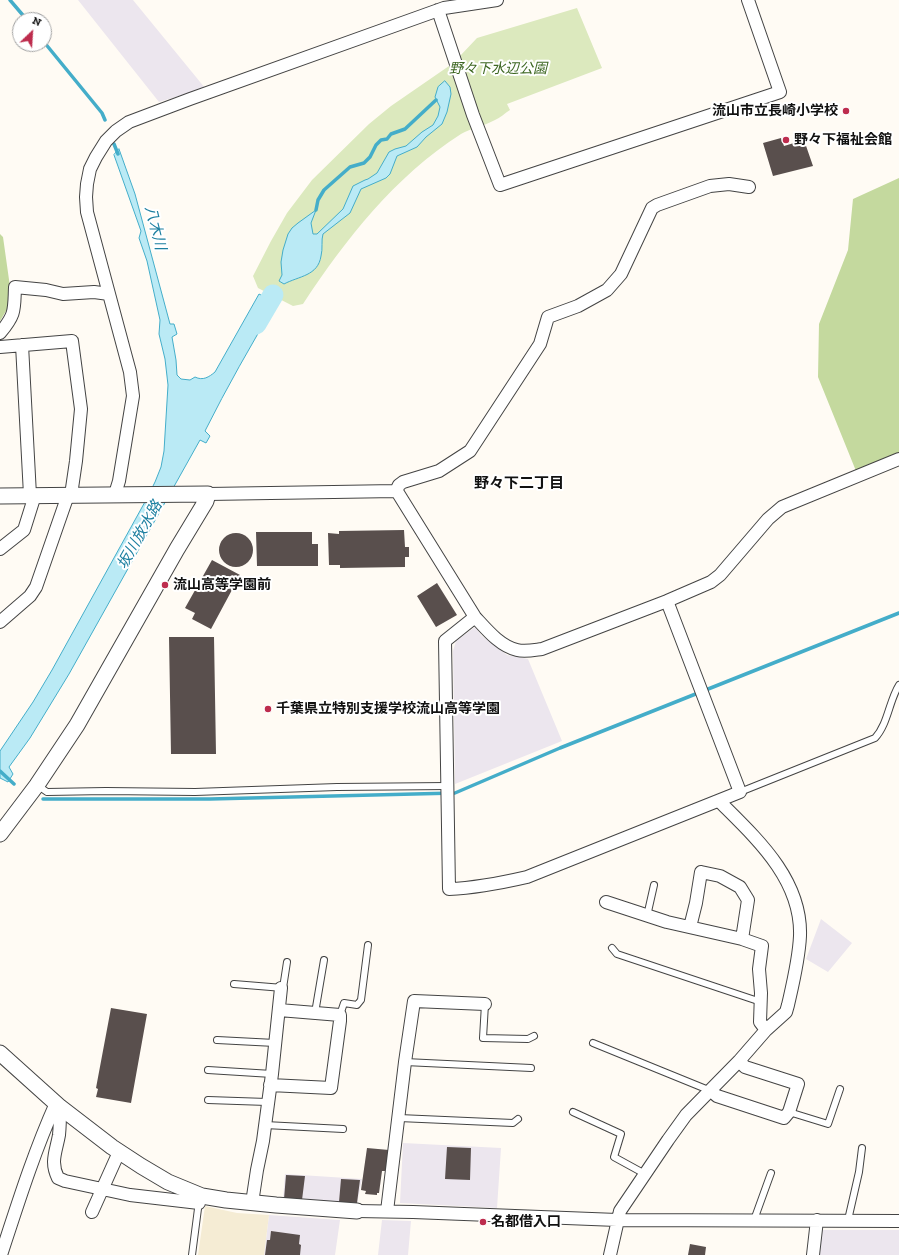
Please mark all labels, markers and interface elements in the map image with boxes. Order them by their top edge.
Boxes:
north arrow [12,12,52,52]
text: N [30,14,43,29]
park label: 野々下水辺公園 [449,61,547,77]
place label: 流山市立長崎小学校 [712,103,838,119]
marker: 流山市立長崎小学校 [841,106,851,116]
place label: 野々下福祉会館 [794,132,892,148]
marker: 野々下福祉会館 [781,135,791,145]
water label: 八木川 [141,204,169,252]
district label: 野々下二丁目 [474,475,564,493]
water label: 坂川放水路 [114,498,166,572]
place label: 流山高等学園前 [173,577,271,593]
marker: 流山高等学園前 [160,580,170,590]
place label: 千葉県立特別支援学校流山高等学園 [276,701,500,717]
marker: 千葉県立特別支援学校流山高等学園 [263,704,273,714]
place label: 名都借入口 [491,1214,561,1230]
marker: 名都借入口 [478,1217,488,1227]

